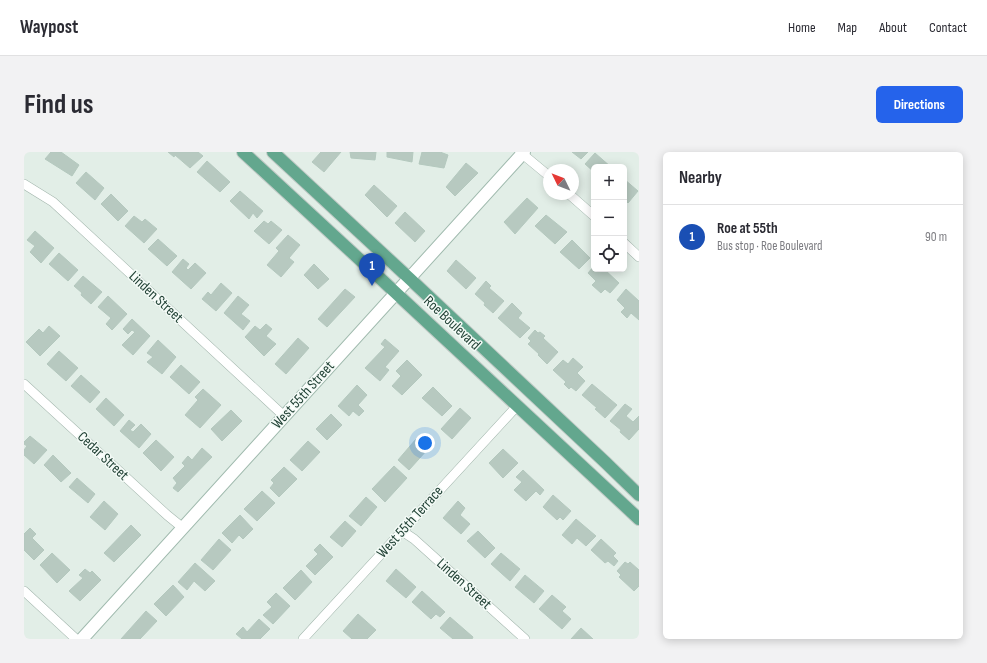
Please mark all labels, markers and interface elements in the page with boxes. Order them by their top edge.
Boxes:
text: Waypost [20,16,78,39]
text: Home [788,19,816,36]
text: Map [838,19,857,36]
text: About [879,19,907,36]
text: Contact [929,19,967,36]
button: Directions [876,86,963,123]
text: Find us [24,88,93,121]
north arrow [543,164,579,200]
map controls [591,164,627,272]
button: + [591,164,627,200]
text: Nearby [679,168,722,188]
button: − [591,200,627,236]
text: Roe at 55th [717,219,778,238]
text: 1 [689,229,695,245]
text: 90 m [925,229,947,245]
button: locate [591,236,627,272]
text: Bus stop · Roe Boulevard [717,238,822,254]
pin: 1 [359,253,385,286]
street label: Linden Street [125,267,187,327]
street label: Roe Boulevard [420,292,484,354]
street label: West 55th Street [268,357,339,433]
street label: Cedar Street [73,427,133,485]
your location [415,433,435,453]
street label: West 55th Terrace [373,482,447,562]
street label: Linden Street [433,554,496,614]

